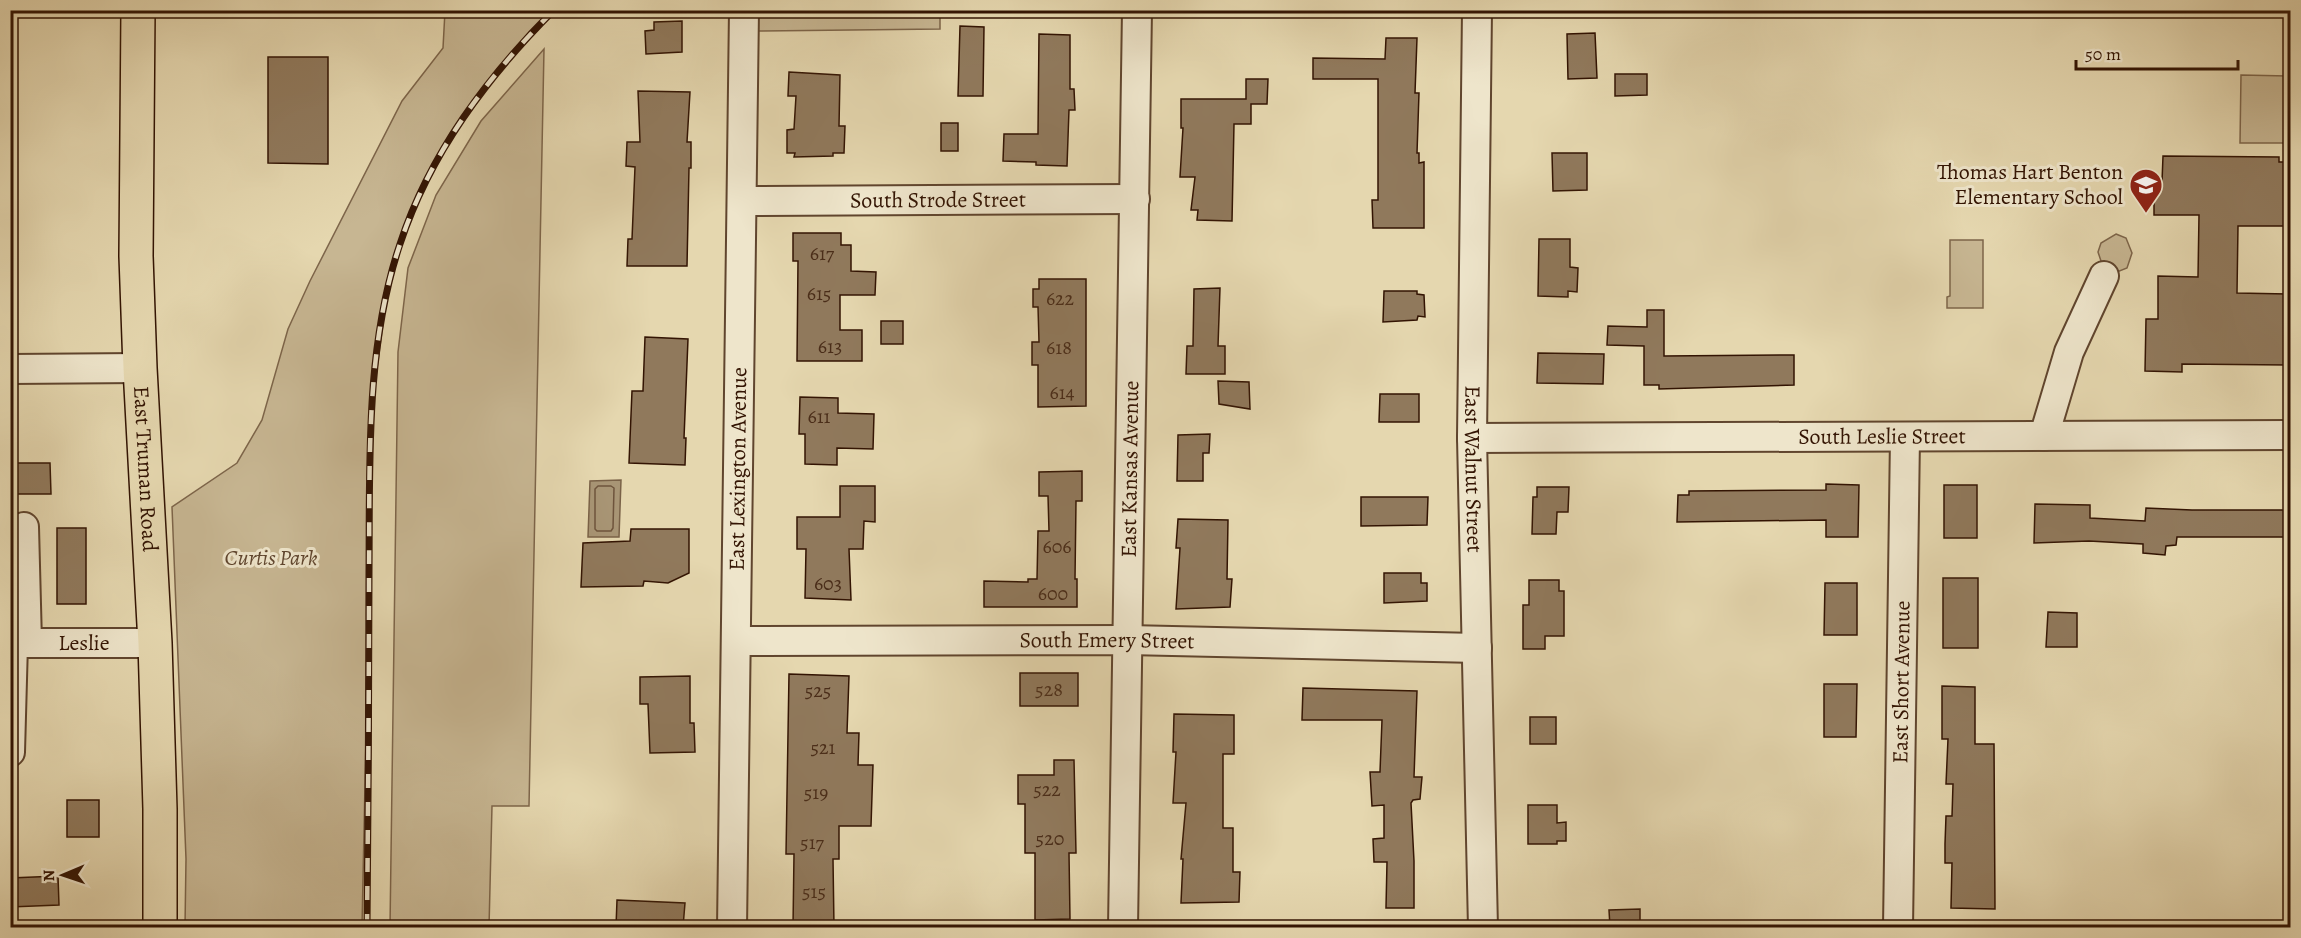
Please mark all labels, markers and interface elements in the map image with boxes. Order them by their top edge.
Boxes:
scale bar [2076,33,2238,71]
text: 50 m [2085,42,2121,66]
place label: Thomas Hart Benton Elementary School [1937,157,2123,212]
school or university icon: Thomas Hart Benton Elementary School [2128,167,2164,214]
street label: South Strode Street [850,185,1026,215]
house number: 617 [810,240,835,267]
house number: 615 [807,280,831,307]
house number: 622 [1046,285,1075,312]
house number: 613 [818,333,842,360]
house number: 618 [1046,334,1072,361]
street label: East Lexington Avenue [722,367,754,571]
house number: 614 [1049,379,1075,406]
street label: East Kansas Avenue [1114,380,1146,558]
street label: East Truman Road [126,385,165,553]
street label: East Walnut Street [1457,385,1490,553]
house number: 611 [808,403,831,430]
street label: South Leslie Street [1798,421,1966,452]
house number: 606 [1042,533,1072,560]
park label: Curtis Park [225,543,318,573]
house number: 603 [814,570,842,597]
house number: 600 [1038,580,1068,607]
street label: East Short Avenue [1885,600,1918,764]
street label: South Emery Street [1019,625,1195,657]
street label: Leslie [58,628,110,658]
house number: 528 [1035,676,1063,703]
house number: 525 [805,677,831,704]
house number: 521 [811,734,836,761]
house number: 522 [1033,776,1061,803]
house number: 519 [804,779,828,806]
house number: 520 [1036,825,1064,852]
house number: 517 [800,829,825,856]
north arrow [33,845,93,905]
text: N [38,869,60,882]
house number: 515 [802,878,826,905]

